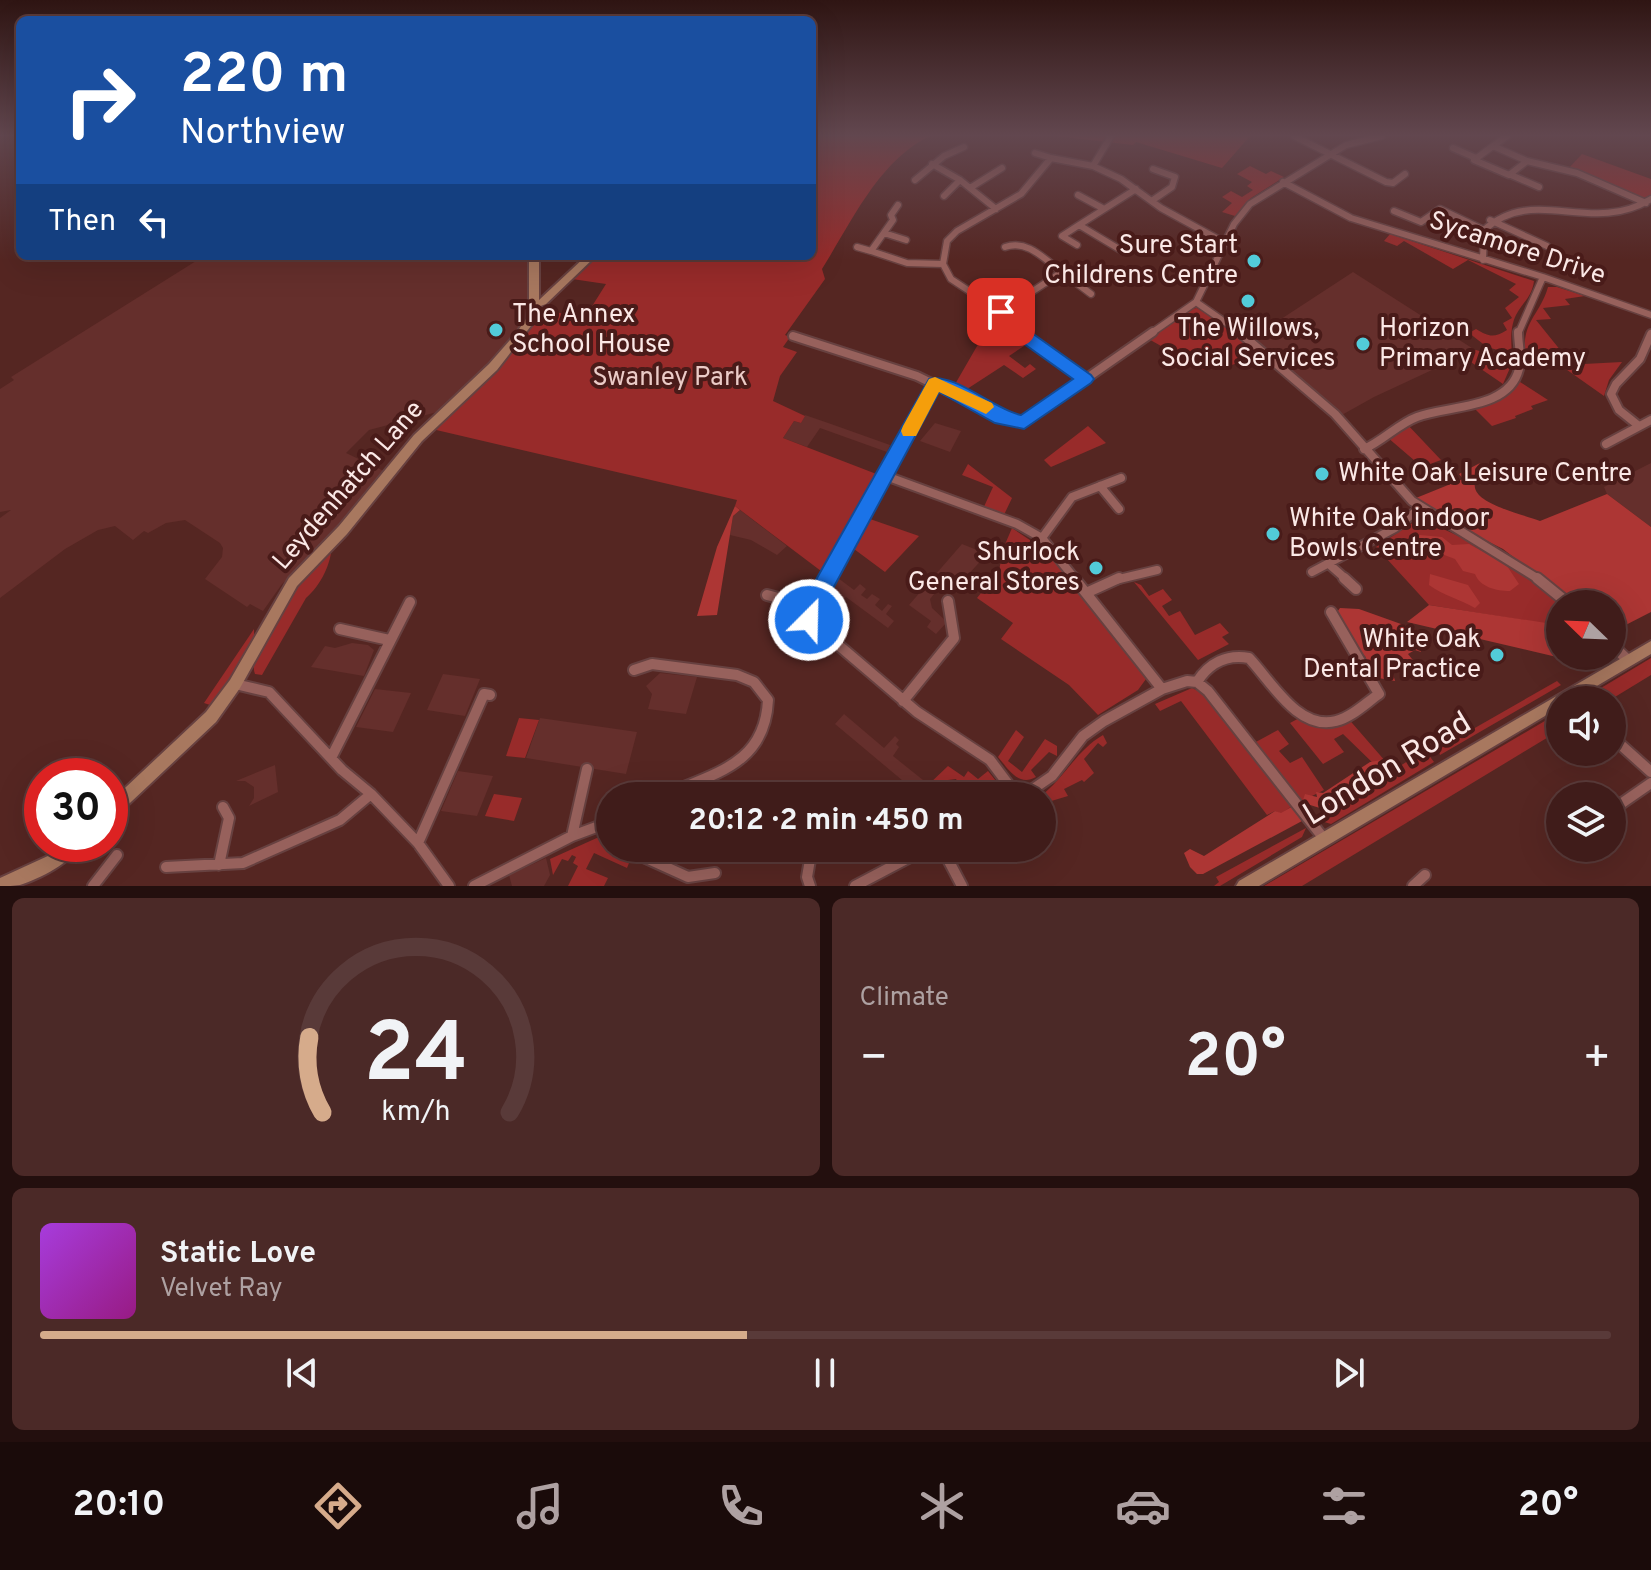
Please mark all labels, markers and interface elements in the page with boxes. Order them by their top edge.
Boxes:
text: 220 m [180,42,348,112]
icon: right [48,48,152,152]
text: Northview [180,111,345,157]
icon: left [132,200,176,244]
text: Then [48,204,116,241]
street label: Sycamore Drive [1425,205,1609,293]
place label: Sure Start Childrens Centre [1044,230,1238,293]
marker: Sure Start Childrens Centre [1245,252,1263,270]
pin [967,278,1035,346]
icon: arrive [979,290,1023,334]
marker: The Willows, Social Services [1239,292,1257,310]
place label: The Annex School House [512,299,671,362]
place label: The Willows, Social Services [1161,313,1335,376]
place label: Horizon Primary Academy [1379,313,1586,376]
marker: The Annex School House [487,321,505,339]
marker: Horizon Primary Academy [1354,335,1372,353]
park label: Swanley Park [592,362,748,395]
street label: Leydenhatch Lane [266,394,432,578]
place label: White Oak Leisure Centre [1338,458,1632,491]
marker: White Oak Leisure Centre [1313,465,1331,483]
place label: White Oak indoor Bowls Centre [1289,503,1490,566]
marker: White Oak indoor Bowls Centre [1264,525,1282,543]
place label: Shurlock General Stores [908,537,1080,600]
marker: Shurlock General Stores [1087,559,1105,577]
position arrow [767,578,851,662]
north arrow [1546,590,1626,670]
map controls [1546,590,1626,862]
place label: White Oak Dental Practice [1303,624,1481,687]
marker: White Oak Dental Practice [1488,646,1506,664]
button: sound [1546,686,1626,766]
street label: London Road [1297,704,1479,836]
speed limit sign: 30 [24,758,128,862]
button: layers [1546,782,1626,862]
text: 20:12 · 2 min · 450 m [688,803,964,840]
text: Climate [860,982,949,1015]
text: 24 [364,1006,468,1111]
text: 20° [1185,1022,1286,1098]
text: − [860,1032,888,1088]
text: + [1583,1032,1611,1088]
text: km/h [381,1095,450,1131]
text: Static Love [160,1236,316,1273]
text: Velvet Ray [160,1273,283,1306]
icon: previous [280,1351,324,1395]
icon: pause [803,1351,847,1395]
icon: next [1327,1351,1371,1395]
icon: directions [310,1478,366,1534]
icon: music [512,1478,568,1534]
icon: phone [713,1478,769,1534]
icon: climate [914,1478,970,1534]
icon: car [1115,1478,1171,1534]
icon: filters [1316,1478,1372,1534]
text: 20:10 [73,1483,165,1529]
text: 20° [1518,1483,1578,1529]

